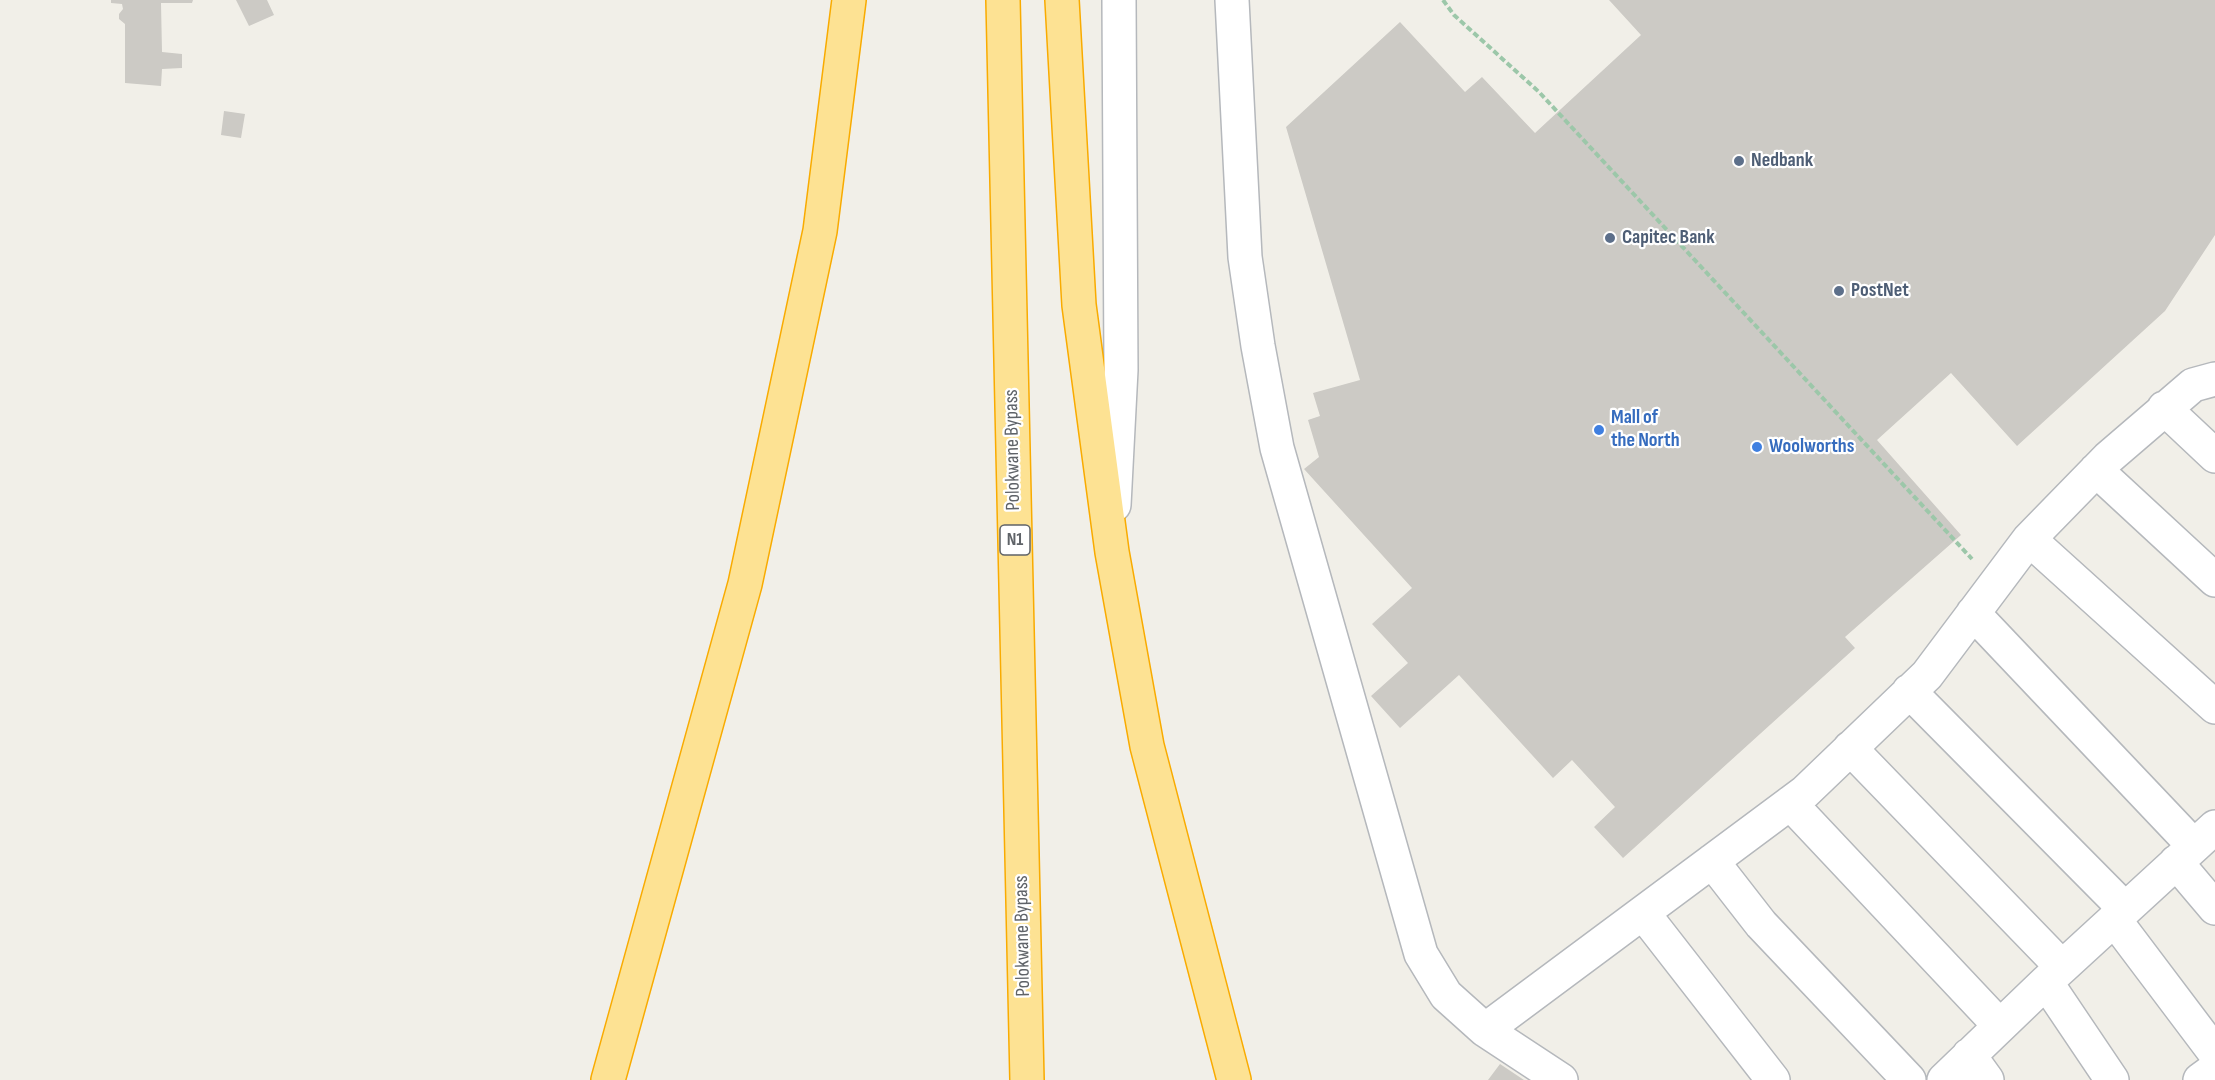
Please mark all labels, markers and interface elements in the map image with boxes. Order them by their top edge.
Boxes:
place label: Nedbank [1751,149,1813,173]
marker: Nedbank [1732,154,1746,168]
place label: Capitec Bank [1622,226,1715,250]
marker: Capitec Bank [1603,231,1617,245]
place label: PostNet [1851,279,1909,303]
marker: PostNet [1832,284,1846,298]
street label: Polokwane Bypass [1000,389,1026,511]
place label: Mall of the North [1611,406,1680,453]
marker: Mall of the North [1592,423,1606,437]
place label: Woolworths [1769,435,1854,459]
marker: Woolworths [1750,440,1764,454]
road number: N1 [1000,525,1030,555]
street label: Polokwane Bypass [1010,875,1036,997]

